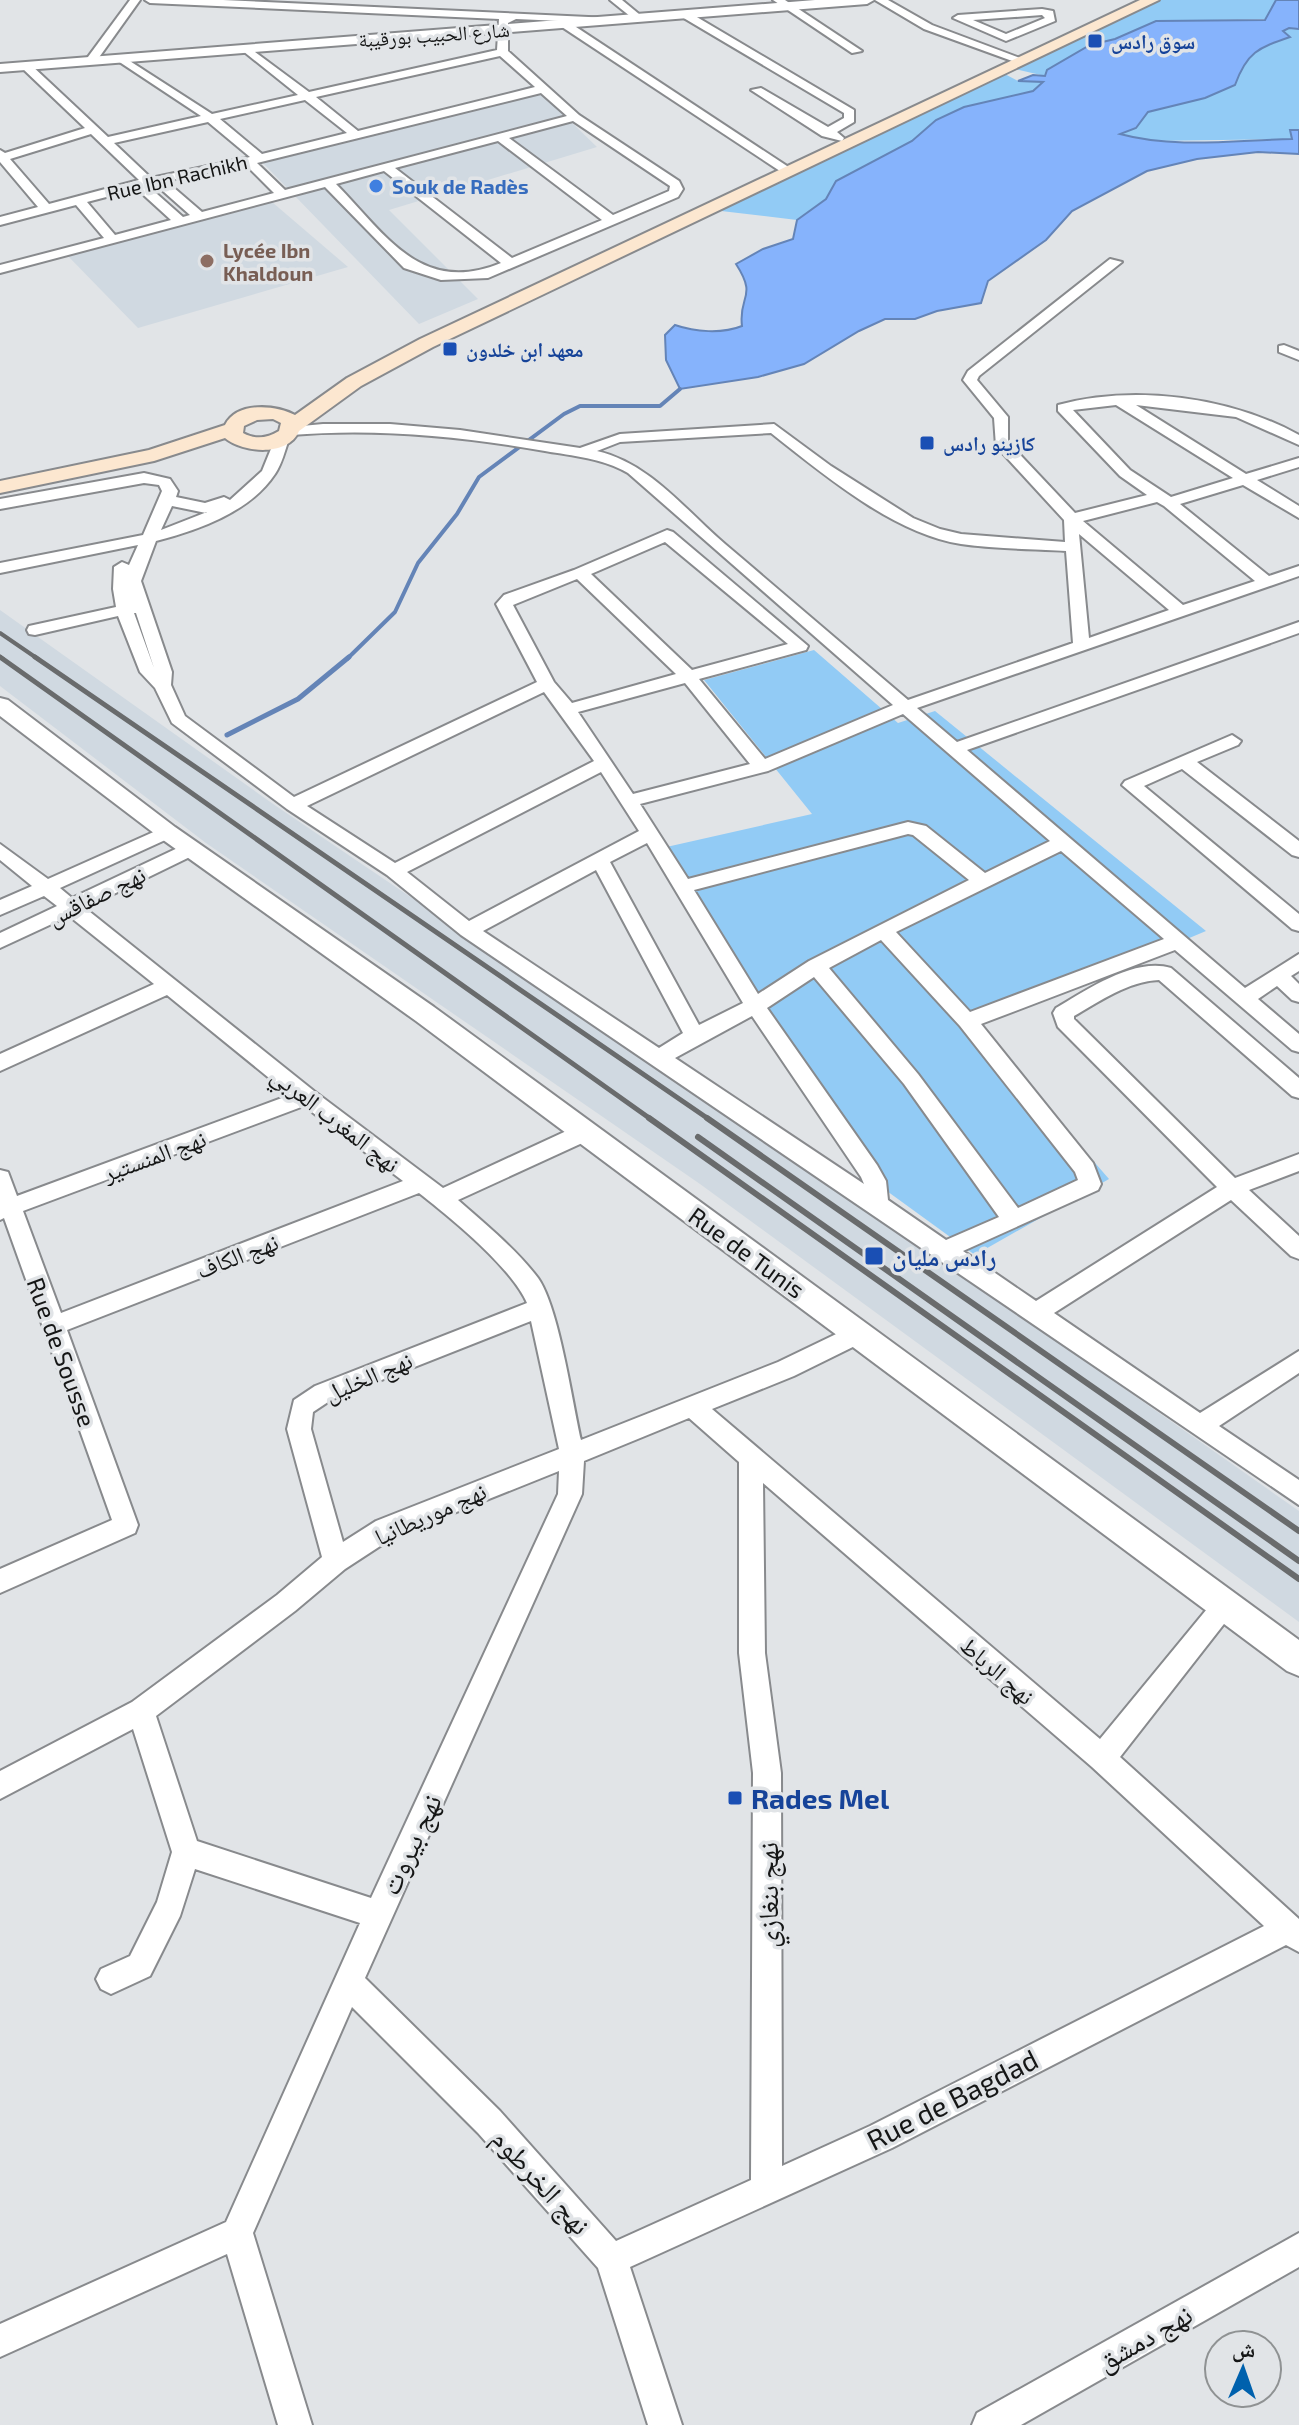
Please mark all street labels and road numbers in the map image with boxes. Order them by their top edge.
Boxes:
street label: شارع الحبيب بورقيبة [357,17,511,53]
street label: Rue Ibn Rachikh [105,149,249,205]
street label: نهج صفاقس [42,859,151,933]
street label: نهج المغرب العربي [262,1060,406,1183]
street label: نهج المنستير [97,1123,210,1189]
street label: Rue de Tunis [684,1200,810,1304]
street label: نهج الكاف [192,1226,283,1286]
street label: Rue de Sousse [22,1273,102,1431]
street label: نهج الخليل [320,1345,417,1409]
street label: نهج موريطانيا [370,1476,491,1552]
street label: نهج الرباط [954,1630,1041,1712]
street label: نهج بيروت [372,1788,450,1901]
street label: نهج بنغازي [750,1842,791,1948]
street label: Rue de Bagdad [861,2041,1043,2157]
street label: نهج الخرطوم [483,2121,598,2243]
street label: نهج دمشق [1090,2296,1199,2379]

